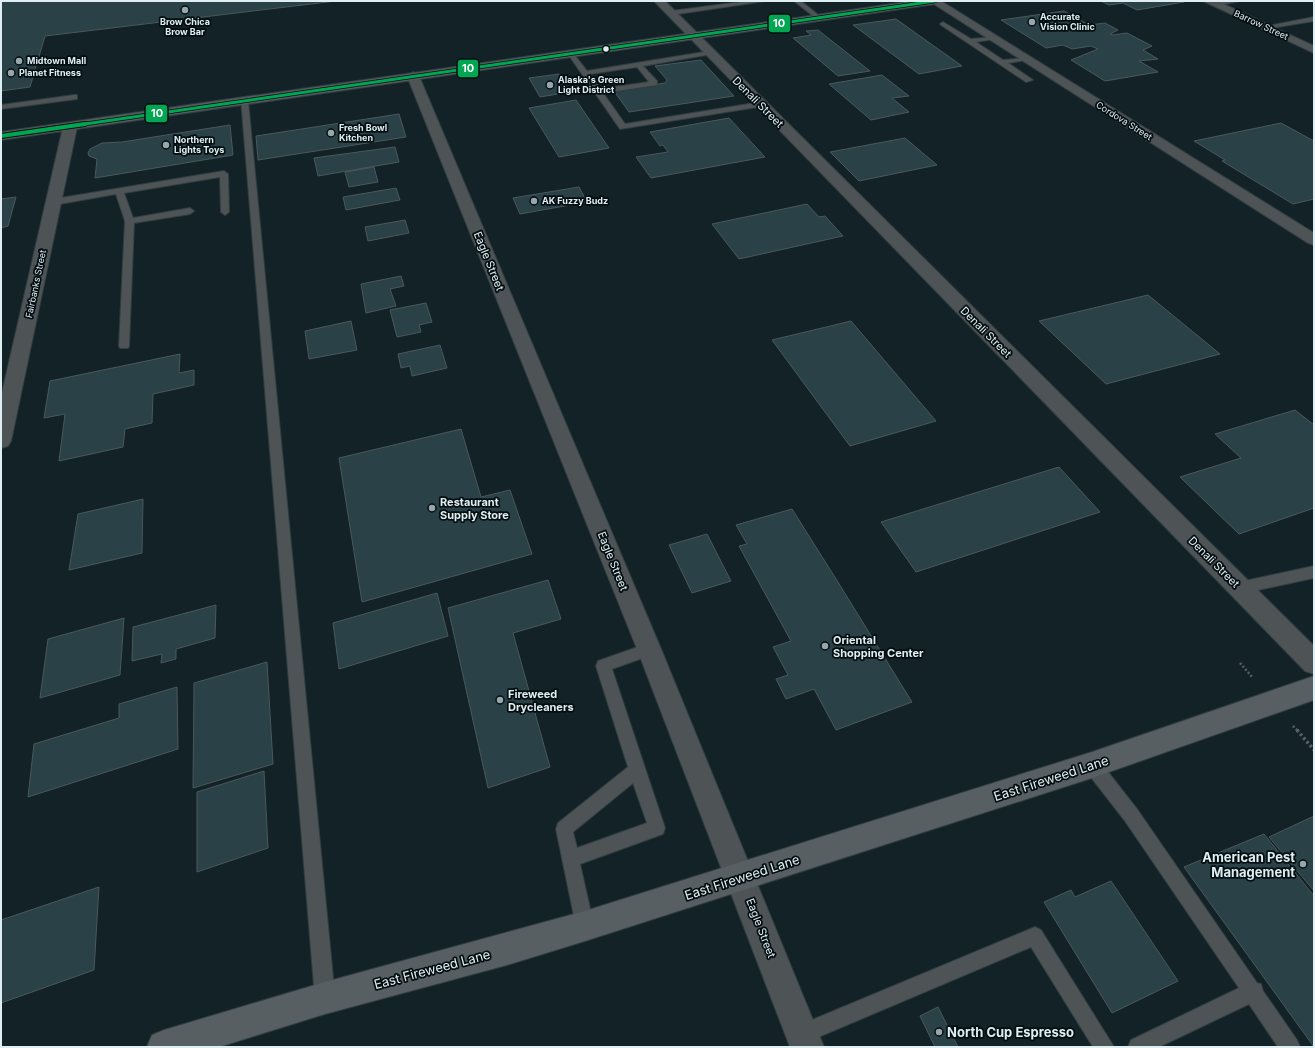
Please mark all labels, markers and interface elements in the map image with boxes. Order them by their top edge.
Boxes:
marker: Brow Chica Brow Bar [180,5,190,15]
street label: Barrow Street [1232,7,1290,42]
place label: Accurate Vision Clinic [1040,11,1095,32]
line badge: 10 [768,14,791,33]
place label: Brow Chica Brow Bar [160,16,210,37]
text: 10 [773,16,785,30]
marker: Accurate Vision Clinic [1027,17,1037,27]
unlabelled marker [601,44,611,54]
place label: Midtown Mall [27,55,86,66]
marker: Midtown Mall [14,56,24,66]
line badge: 10 [457,59,479,78]
text: 10 [462,61,474,75]
place label: Planet Fitness [19,67,81,78]
marker: Planet Fitness [6,68,16,78]
place label: Alaska's Green Light District [558,74,625,95]
street label: Denali Street [730,74,787,131]
marker: Alaska's Green Light District [545,80,555,90]
street label: Cordova Street [1094,99,1154,142]
line badge: 10 [145,104,168,123]
text: 10 [151,106,163,120]
place label: Fresh Bowl Kitchen [339,122,387,143]
marker: Fresh Bowl Kitchen [326,128,336,138]
place label: Northern Lights Toys [174,134,224,155]
marker: Northern Lights Toys [161,140,171,150]
place label: AK Fuzzy Budz [542,195,608,206]
marker: AK Fuzzy Budz [529,196,539,206]
street label: Eagle Street [471,229,507,293]
street label: Fairbanks Street [23,249,48,319]
street label: Denali Street [958,304,1015,361]
place label: Restaurant Supply Store [440,495,509,522]
marker: Restaurant Supply Store [427,503,437,513]
street label: Eagle Street [595,529,631,593]
street label: Denali Street [1186,534,1243,591]
place label: Oriental Shopping Center [833,633,924,660]
marker: Oriental Shopping Center [820,641,830,651]
place label: Fireweed Drycleaners [508,687,574,714]
marker: Fireweed Drycleaners [495,695,505,705]
street label: East Fireweed Lane [992,752,1110,804]
place label: American Pest Management [1202,849,1295,880]
street label: East Fireweed Lane [683,851,801,903]
marker: American Pest Management [1298,859,1308,869]
street label: Eagle Street [743,896,779,960]
street label: East Fireweed Lane [372,946,492,992]
place label: North Cup Espresso [947,1024,1074,1040]
marker: North Cup Espresso [934,1027,944,1037]

